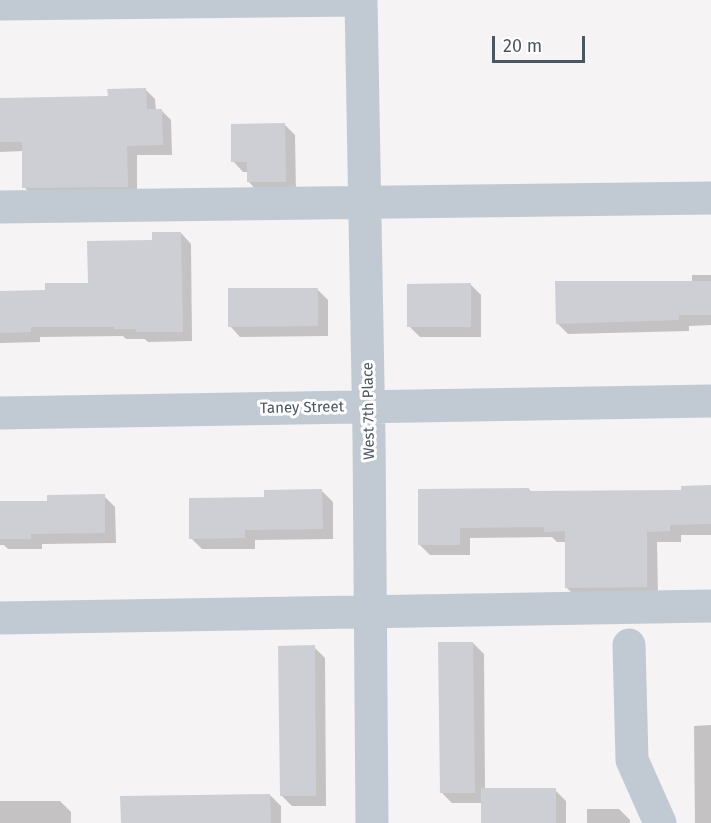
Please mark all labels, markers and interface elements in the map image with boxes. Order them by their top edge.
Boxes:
scale bar [495,24,588,62]
text: 20 m [503,35,542,57]
street label: West 7th Place [359,362,379,460]
street label: Taney Street [260,398,344,418]

